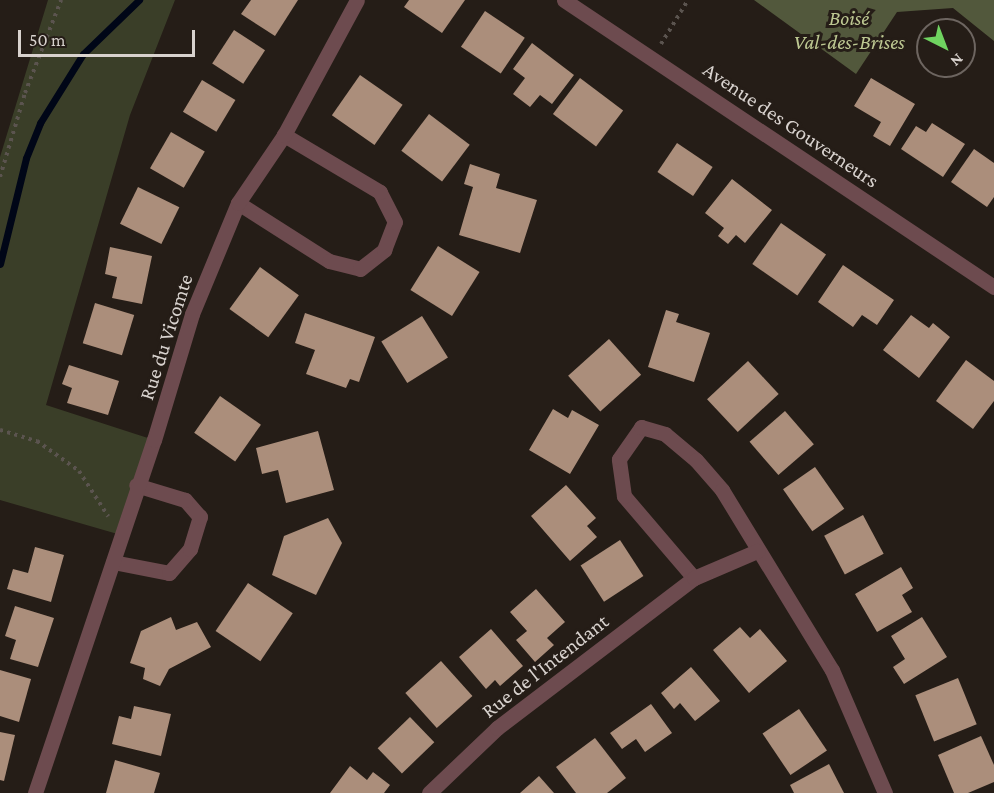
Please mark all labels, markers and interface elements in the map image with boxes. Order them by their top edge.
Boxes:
park label: Boisé Val-des-Brises [793,5,905,55]
scale bar [21,18,198,56]
north arrow [916,18,976,78]
text: 50 m [29,30,66,50]
text: N [947,50,967,70]
street label: Avenue des Gouverneurs [698,57,884,193]
street label: Rue du Vicomte [134,271,198,403]
street label: Rue de l'Intendant [476,609,614,723]

